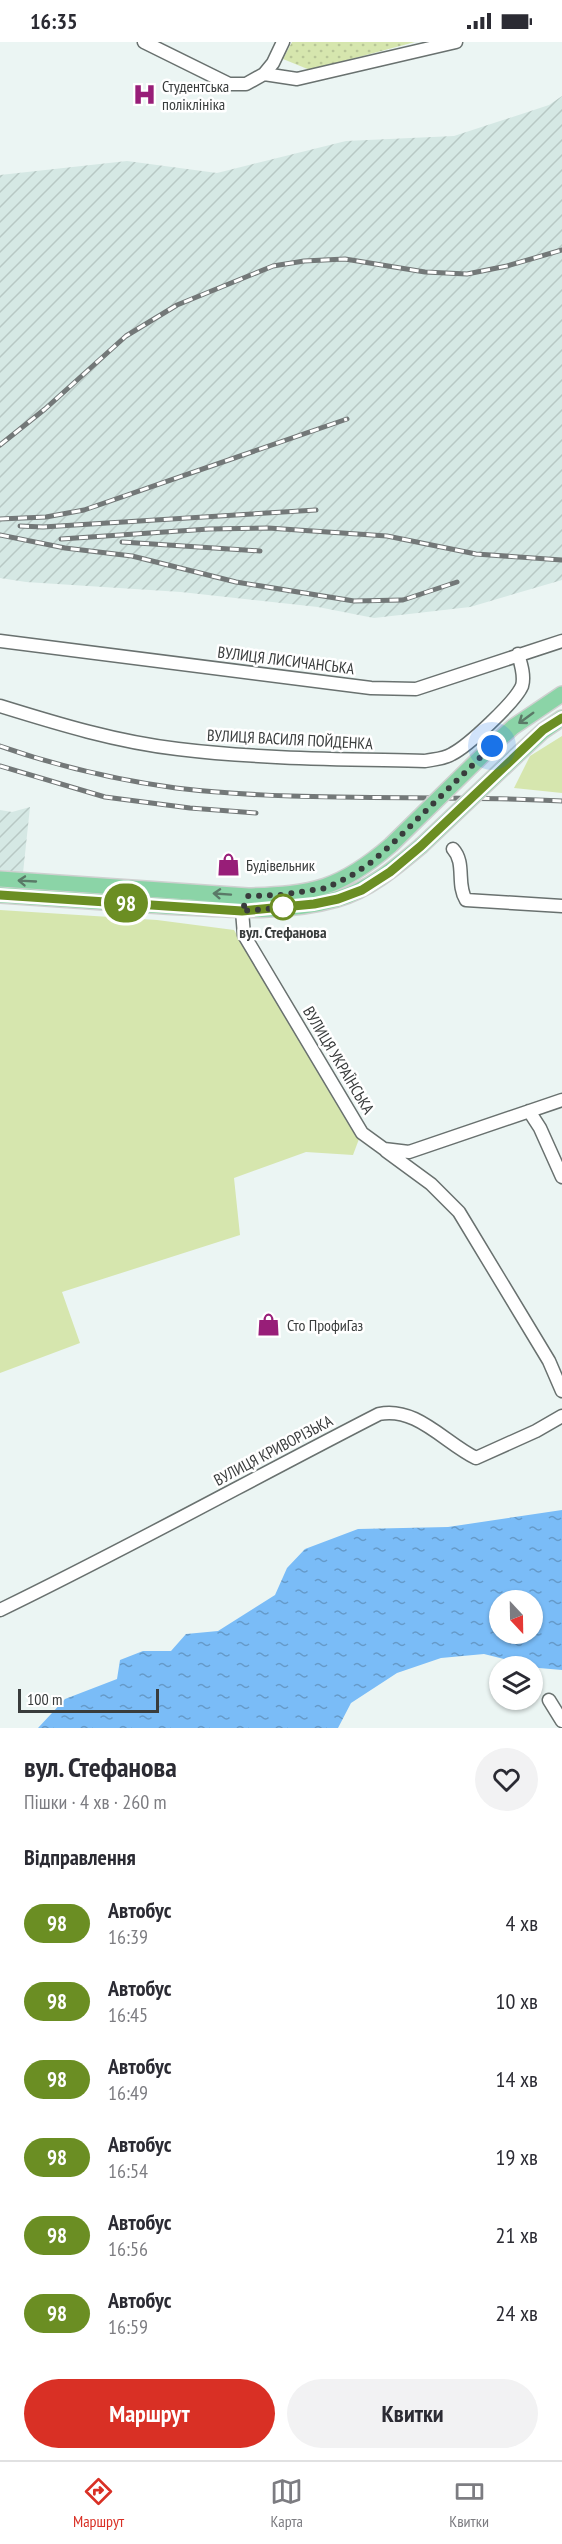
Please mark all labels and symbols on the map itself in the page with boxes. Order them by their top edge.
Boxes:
place label: Студентська поліклініка [162,76,229,114]
hospital icon: Студентська поліклініка [131,82,157,108]
street label: ВУЛИЦЯ ЛИСИЧАНСЬКА [217,642,356,678]
one-way arrow [518,712,534,724]
street label: ВУЛИЦЯ ВАСИЛЯ ПОЙДЕНКА [207,725,374,753]
your location [477,731,507,761]
shop icon: Будівельник [215,852,241,878]
place label: Будівельник [246,855,316,875]
one-way arrow [18,875,38,886]
line badge: 98 [99,884,153,922]
one-way arrow [212,889,232,900]
marker: вул. Стефанова [270,894,296,920]
place label: вул. Стефанова [239,922,327,942]
street label: ВУЛИЦЯ УКРАЇНСЬКА [299,1003,379,1118]
shop icon: Сто ПрофиГаз [256,1312,282,1338]
place label: Сто ПрофиГаз [287,1315,364,1335]
street label: ВУЛИЦЯ КРИВОРІЗЬКА [210,1410,336,1490]
north arrow [489,1590,543,1644]
scale bar [18,1686,159,1714]

